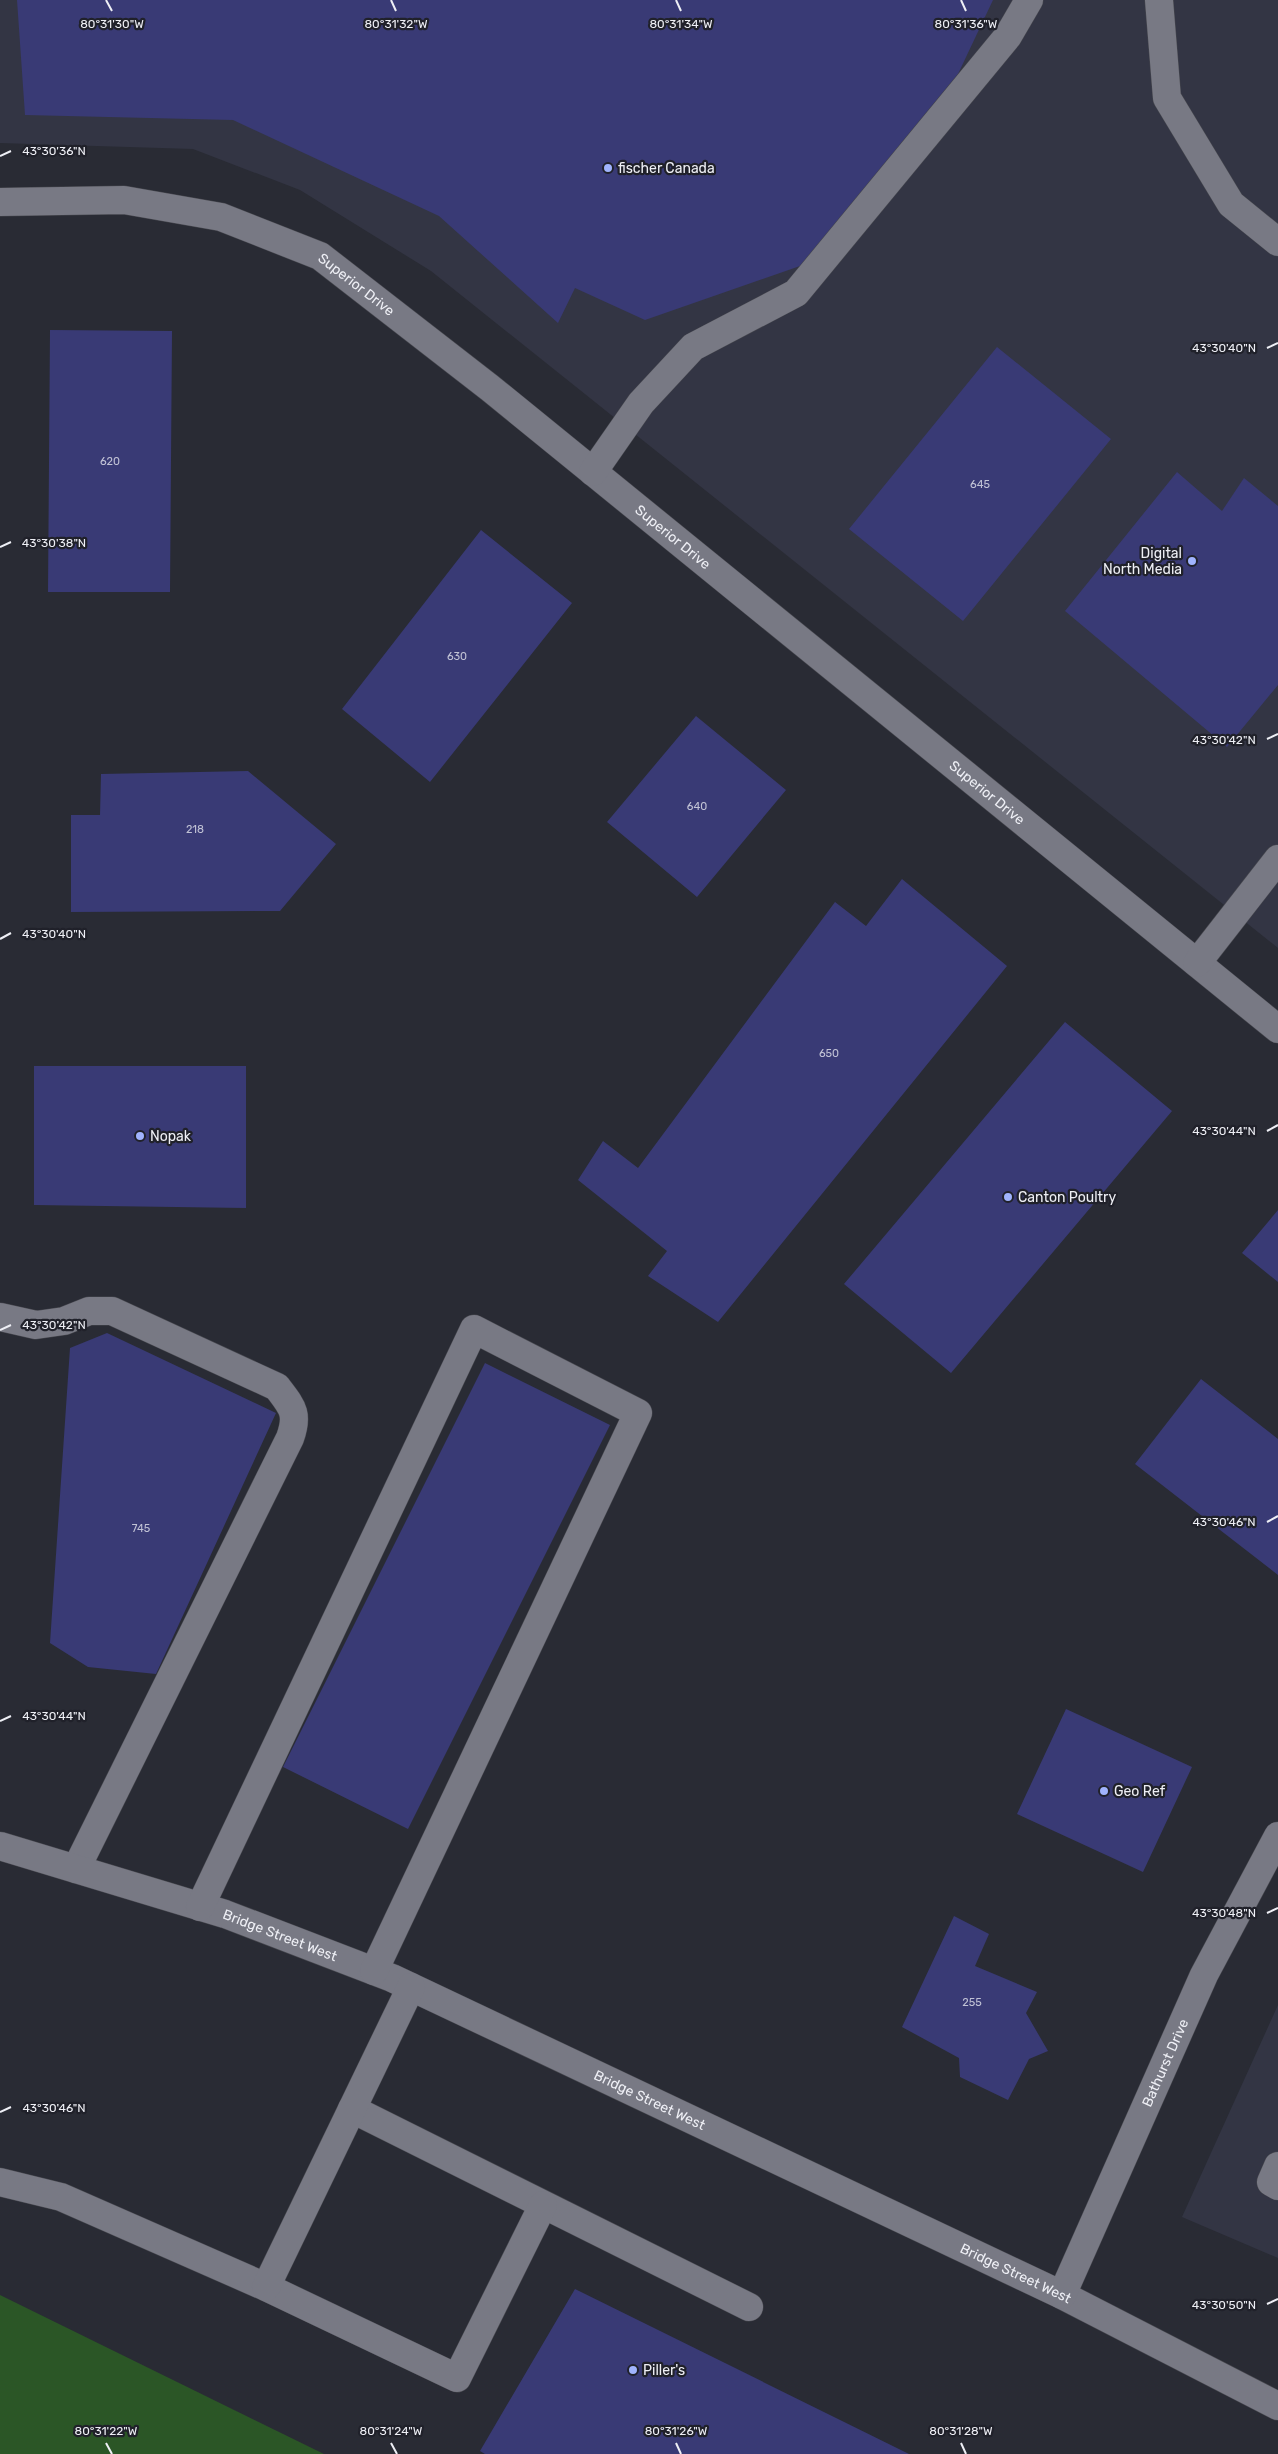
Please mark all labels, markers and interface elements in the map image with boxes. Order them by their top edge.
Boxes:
text: 80°31'30"W [80,17,144,31]
text: 80°31'32"W [364,17,428,31]
text: 80°31'34"W [649,17,713,31]
text: 80°31'36"W [935,17,998,31]
text: 43°30'36"N [22,144,86,158]
place label: fischer Canada [618,160,715,177]
marker: fischer Canada [602,162,614,174]
street label: Superior Drive [314,250,398,320]
text: 43°30'40"N [1192,341,1256,355]
house number: 620 [100,455,120,468]
house number: 645 [970,478,990,491]
street label: Superior Drive [631,502,714,573]
text: 43°30'38"N [22,536,86,550]
place label: Digital North Media [1103,545,1182,578]
marker: Digital North Media [1186,555,1198,567]
house number: 630 [447,650,467,663]
text: 43°30'42"N [1192,733,1256,747]
street label: Superior Drive [946,757,1028,829]
house number: 640 [687,800,707,813]
house number: 218 [186,823,204,836]
text: 43°30'40"N [22,927,86,941]
house number: 650 [819,1047,839,1060]
text: 43°30'44"N [1192,1124,1256,1138]
place label: Nopak [150,1128,192,1145]
marker: Nopak [134,1130,146,1142]
place label: Canton Poultry [1018,1189,1116,1206]
marker: Canton Poultry [1002,1191,1014,1203]
text: 43°30'42"N [22,1318,86,1332]
text: 43°30'46"N [1192,1515,1256,1529]
house number: 745 [132,1522,151,1535]
text: 43°30'44"N [22,1709,86,1723]
place label: Geo Ref [1114,1783,1166,1800]
marker: Geo Ref [1098,1785,1110,1797]
street label: Bridge Street West [220,1906,340,1965]
text: 43°30'48"N [1192,1906,1256,1920]
house number: 255 [962,1996,982,2009]
street label: Bathurst Drive [1139,2016,1192,2110]
street label: Bridge Street West [591,2067,708,2134]
text: 43°30'46"N [22,2101,86,2115]
street label: Bridge Street West [957,2240,1075,2308]
text: 43°30'50"N [1192,2298,1256,2312]
place label: Piller's [643,2362,685,2379]
marker: Piller's [627,2364,639,2376]
text: 80°31'22"W [75,2424,138,2438]
text: 80°31'24"W [360,2424,423,2438]
text: 80°31'26"W [645,2424,708,2438]
text: 80°31'28"W [929,2424,993,2438]

